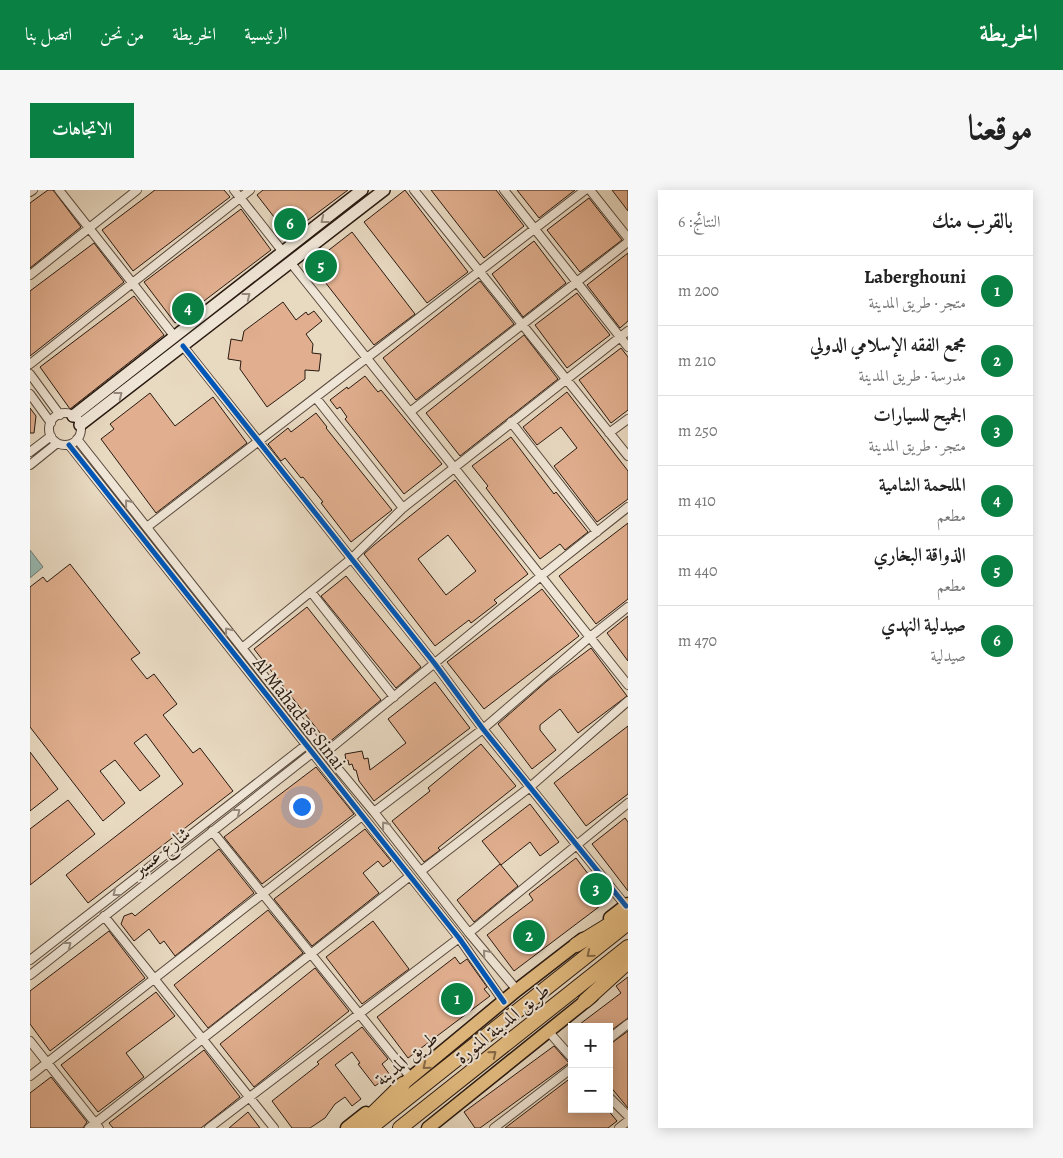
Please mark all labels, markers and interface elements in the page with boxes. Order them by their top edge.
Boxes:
text: الخريطة [980,17,1038,49]
text: اتصل بنا [25,22,72,46]
text: من نحن [100,22,144,46]
text: الخريطة [172,22,216,46]
text: الرئيسية [244,22,287,46]
button: الاتجاهات [30,103,134,158]
text: موقعنا [968,103,1033,151]
pin: 6 [274,205,306,243]
text: بالقرب منك [932,207,1013,235]
text: النتائج: 6 [678,211,720,233]
one-way arrow [320,214,330,223]
pin: 5 [305,247,337,285]
text: Laberghouni [864,264,966,290]
text: 200 m [678,280,719,302]
text: 1 [994,280,1000,302]
pin: 4 [172,290,204,328]
text: متجر · طريق المدينة [869,292,966,314]
one-way arrow [241,293,250,301]
text: مجمع الفقه الإسلامي الدولي [810,332,966,358]
text: 210 m [678,350,716,372]
text: 2 [993,350,1001,372]
text: مدرسة · طريق المدينة [859,365,966,387]
one-way arrow [113,393,122,401]
text: الجميح للسيارات [873,402,966,428]
text: 250 m [678,420,718,442]
text: 3 [994,420,1000,442]
text: متجر · طريق المدينة [869,435,966,457]
text: الملحمة الشامية [879,472,966,498]
text: 410 m [678,490,716,512]
text: 4 [993,490,1001,512]
one-way arrow [125,499,134,509]
text: مطعم [937,505,966,527]
text: الذواقة البخاري [873,542,966,568]
text: 440 m [678,560,718,582]
text: 5 [994,560,1000,582]
text: مطعم [937,575,966,597]
text: صيدلية النهدي [881,612,966,638]
one-way arrow [225,627,234,636]
text: 470 m [678,630,717,652]
text: 6 [993,630,1001,652]
text: صيدلية [931,645,966,667]
street label: Al Mahad as Sinai [246,651,352,776]
your location [289,794,315,820]
one-way arrow [232,808,241,817]
street label: شارع عسير [126,821,197,885]
one-way arrow [382,822,391,831]
pin: 3 [580,870,612,908]
one-way arrow [113,888,122,896]
pin: 2 [513,917,545,955]
one-way arrow [62,942,71,950]
one-way arrow [587,948,596,956]
one-way arrow [483,950,491,959]
street label: طريق المدينة المنورة [450,978,555,1070]
pin: 1 [441,980,473,1018]
map controls [568,1023,613,1113]
button: + [568,1023,613,1068]
street label: طريق المدينة [370,1025,444,1092]
one-way arrow [487,1052,496,1060]
one-way arrow [423,1061,432,1070]
button: − [568,1068,613,1113]

